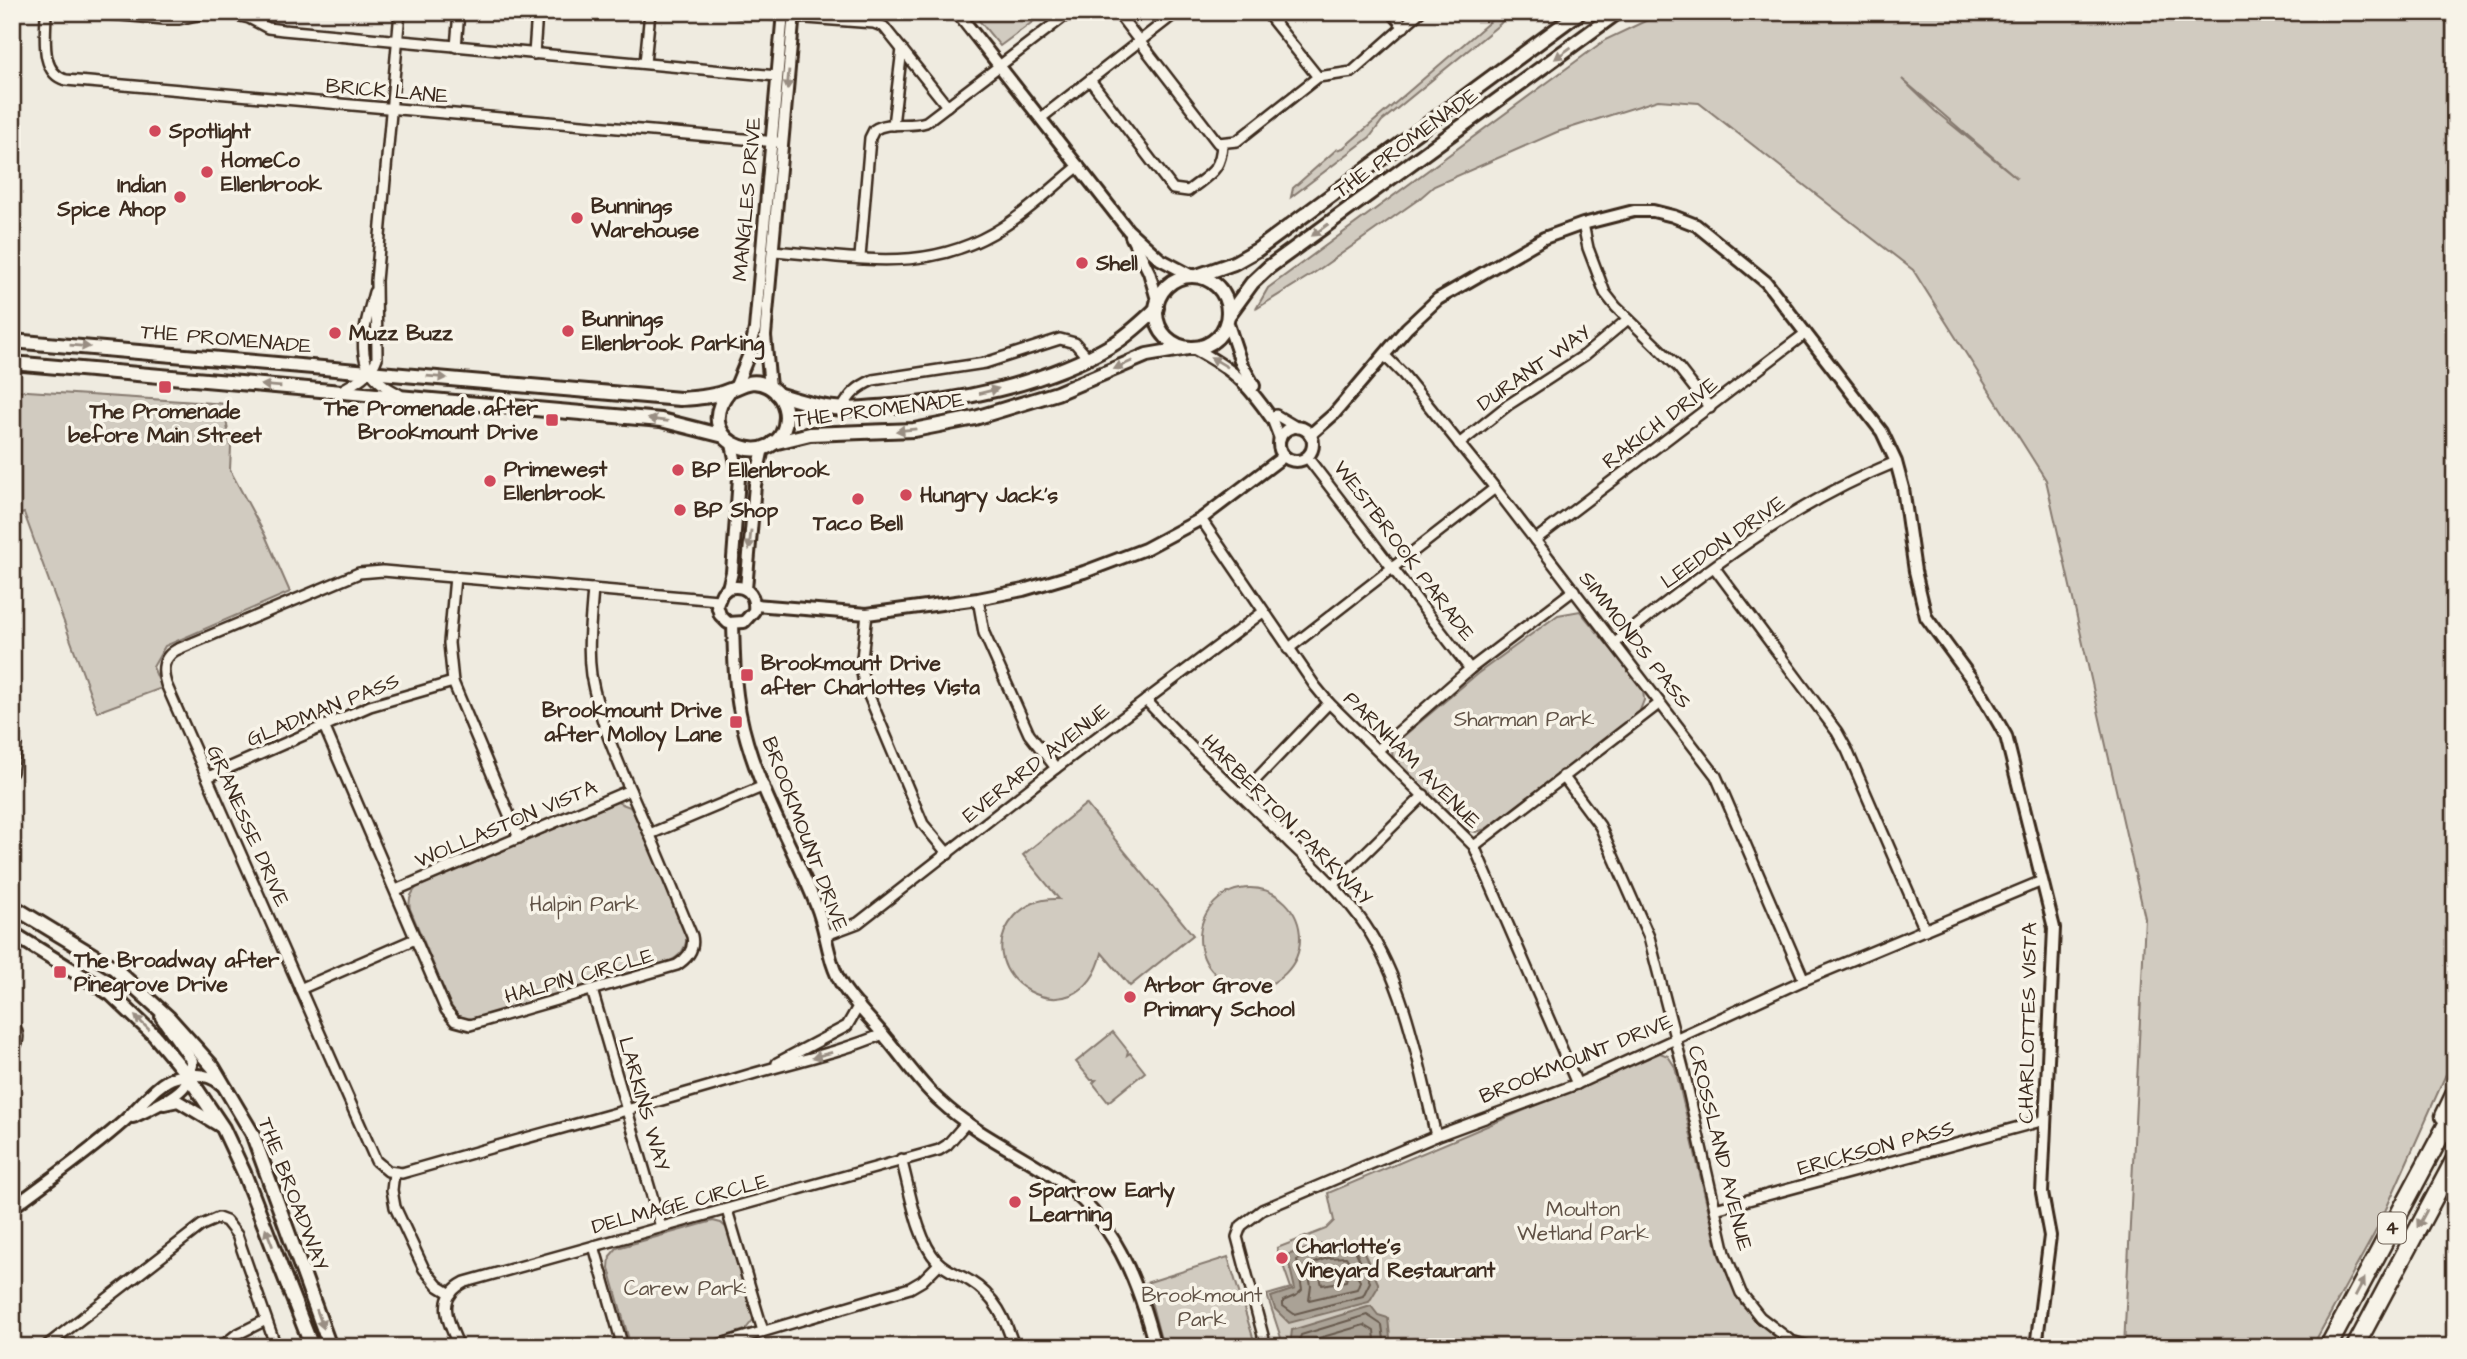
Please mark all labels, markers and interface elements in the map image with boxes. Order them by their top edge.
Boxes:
one-way arrow [1554,45,1572,59]
one-way arrow [782,69,793,91]
street label: BRICK LANE [325,71,450,111]
street label: THE PROMENADE [1328,81,1484,205]
street label: MANGLES DRIVE [725,115,769,282]
place label: Spotlight [168,117,251,148]
marker: Spotlight [147,123,163,139]
place label: HomeCo Ellenbrook [221,146,322,199]
marker: HomeCo Ellenbrook [199,164,215,180]
place label: Indian Spice Ahop [56,171,166,225]
marker: Indian Spice Ahop [172,189,188,205]
place label: Bunnings Warehouse [590,192,700,245]
marker: Bunnings Warehouse [569,210,585,226]
one-way arrow [1311,223,1329,237]
place label: Shell [1095,249,1139,278]
marker: Shell [1074,255,1090,271]
place label: Bunnings Ellenbrook Parking [582,305,764,360]
street label: THE PROMENADE [139,317,313,361]
street label: DURANT WAY [1471,318,1597,418]
place label: Muzz Buzz [349,319,453,348]
marker: Bunnings Ellenbrook Parking [560,323,576,339]
marker: Muzz Buzz [327,325,343,341]
one-way arrow [69,341,91,352]
one-way arrow [1210,356,1229,369]
one-way arrow [1113,359,1133,371]
street label: RAKICH DRIVE [1596,370,1724,476]
one-way arrow [427,372,449,383]
marker: The Promenade before Main Street [157,379,173,395]
one-way arrow [260,380,282,391]
street label: THE PROMENADE [792,385,966,435]
one-way arrow [978,385,1000,396]
place label: The Promenade after Brookmount Drive [323,394,539,447]
place label: The Promenade before Main Street [68,397,262,450]
marker: The Promenade after Brookmount Drive [544,412,560,428]
one-way arrow [647,415,669,426]
one-way arrow [895,425,917,436]
place label: Primewest Ellenbrook [504,455,608,508]
street label: WESTBROOK PARADE [1326,455,1482,648]
place label: BP Ellenbrook [692,456,830,485]
marker: BP Ellenbrook [670,462,686,478]
marker: Primewest Ellenbrook [482,473,498,489]
place label: Hungry Jack's [920,481,1059,513]
marker: Hungry Jack's [898,487,914,503]
street label: LEEDON DRIVE [1655,488,1792,596]
marker: Taco Bell [850,491,866,507]
place label: BP Shop [694,496,778,526]
marker: BP Shop [672,502,688,518]
place label: Taco Bell [812,509,904,538]
one-way arrow [744,529,755,551]
street label: SIMMONDS PASS [1572,565,1698,715]
place label: Brookmount Drive after Charlottes Vista [760,649,980,702]
street label: GLADMAN PASS [242,666,404,754]
marker: Brookmount Drive after Charlottes Vista [739,667,755,683]
street label: PARNHAM AVENUE [1337,685,1487,835]
place label: Brookmount Drive after Molloy Lane [542,696,723,752]
street label: EVERARD AVENUE [956,696,1116,830]
park label: Sharman Park [1454,705,1594,734]
marker: Brookmount Drive after Molloy Lane [728,714,744,730]
street label: HARBERTON PARKWAY [1195,728,1379,912]
street label: BROOKMOUNT DRIVE [755,733,856,936]
street label: GRANESSE DRIVE [199,741,297,912]
street label: WOLLASTON VISTA [411,772,602,875]
park label: Halpin Park [529,890,639,920]
street label: CHARLOTTES VISTA [2012,921,2044,1124]
street label: HALPIN CIRCLE [501,941,657,1011]
place label: The Broadway after Pinegrove Drive [73,946,280,1001]
marker: The Broadway after Pinegrove Drive [52,964,68,980]
place label: Arbor Grove Primary School [1144,971,1296,1027]
marker: Arbor Grove Primary School [1122,989,1138,1005]
street label: BROOKMOUNT DRIVE [1475,1007,1677,1111]
one-way arrow [134,1015,151,1031]
street label: LARKINS WAY [611,1034,677,1174]
street label: CROSSLAND AVENUE [1680,1042,1760,1254]
one-way arrow [811,1050,833,1061]
street label: THE BROADWAY [250,1113,336,1275]
street label: ERICKSON PASS [1794,1113,1958,1183]
street label: DELMAGE CIRCLE [589,1166,772,1242]
place label: Sparrow Early Learning [1028,1176,1175,1231]
marker: Sparrow Early Learning [1007,1194,1023,1210]
park label: Moulton Wetland Park [1517,1195,1649,1248]
one-way arrow [2417,1209,2428,1229]
road number: 4 [2378,1212,2406,1244]
one-way arrow [264,1227,275,1248]
place label: Charlotte's Vineyard Restaurant [1295,1232,1496,1288]
marker: Charlotte's Vineyard Restaurant [1274,1250,1290,1266]
park label: Carew Park [624,1274,746,1303]
one-way arrow [2354,1277,2366,1296]
park label: Brookmount Park [1142,1281,1263,1334]
one-way arrow [315,1308,326,1329]

